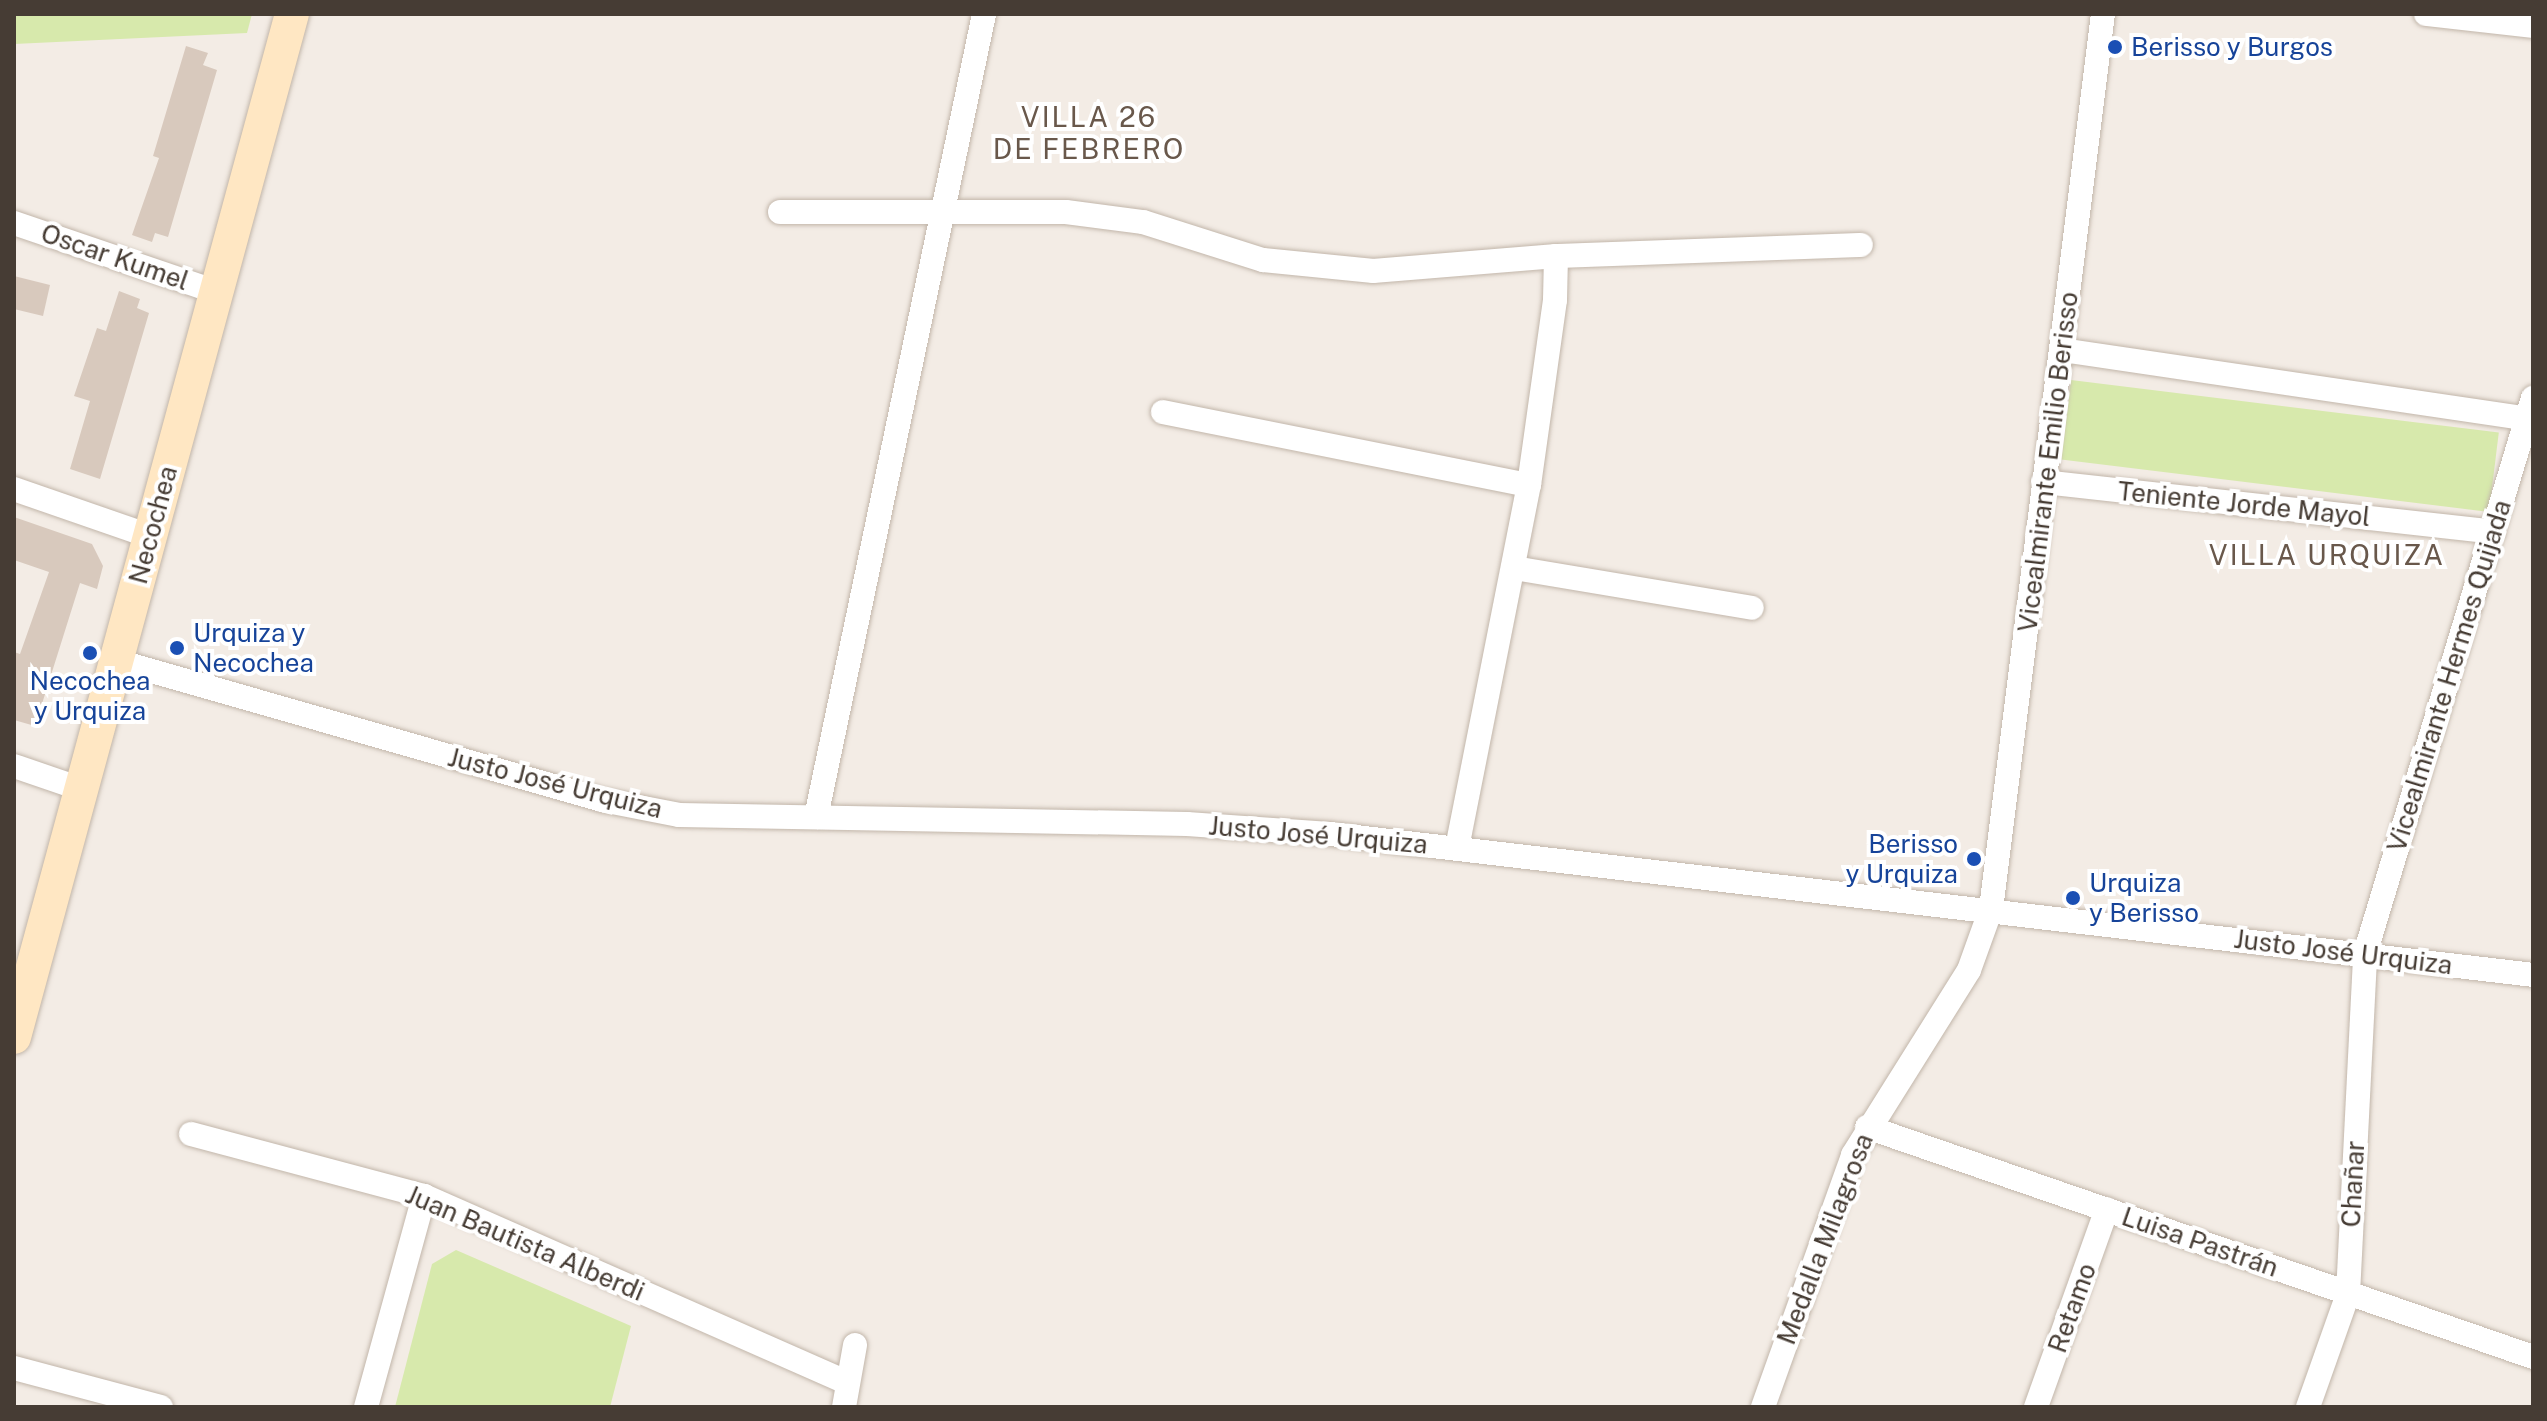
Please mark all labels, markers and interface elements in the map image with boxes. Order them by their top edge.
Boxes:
place label: Berisso y Burgos [2131,31,2333,63]
marker: Berisso y Burgos [2106,38,2124,56]
district label: VILLA 26 DE FEBRERO [993,100,1185,166]
street label: Oscar Kumel [37,217,193,297]
street label: Vicealmirante Emilio Berisso [2012,290,2084,634]
street label: Necochea [122,463,184,587]
street label: Teniente Jorde Mayol [2116,475,2372,533]
street label: Vicealmirante Hermes Quijada [2380,496,2518,856]
district label: VILLA URQUIZA [2209,538,2445,572]
place label: Urquiza y Necochea [193,617,314,678]
marker: Urquiza y Necochea [168,639,186,657]
marker: Necochea y Urquiza [81,644,99,662]
place label: Necochea y Urquiza [30,665,150,726]
street label: Justo José Urquiza [444,741,666,825]
street label: Justo José Urquiza [1207,810,1429,860]
place label: Berisso y Urquiza [1845,828,1958,890]
marker: Berisso y Urquiza [1965,850,1983,868]
place label: Urquiza y Berisso [2089,867,2199,928]
marker: Urquiza y Berisso [2064,889,2082,907]
street label: Justo José Urquiza [2232,923,2454,981]
street label: Medalla Milagrosa [1770,1129,1880,1349]
street label: Chañar [2335,1140,2371,1228]
street label: Juan Bautista Alberdi [401,1179,649,1307]
street label: Luisa Pastrán [2118,1201,2282,1283]
street label: Retamo [2041,1259,2103,1357]

